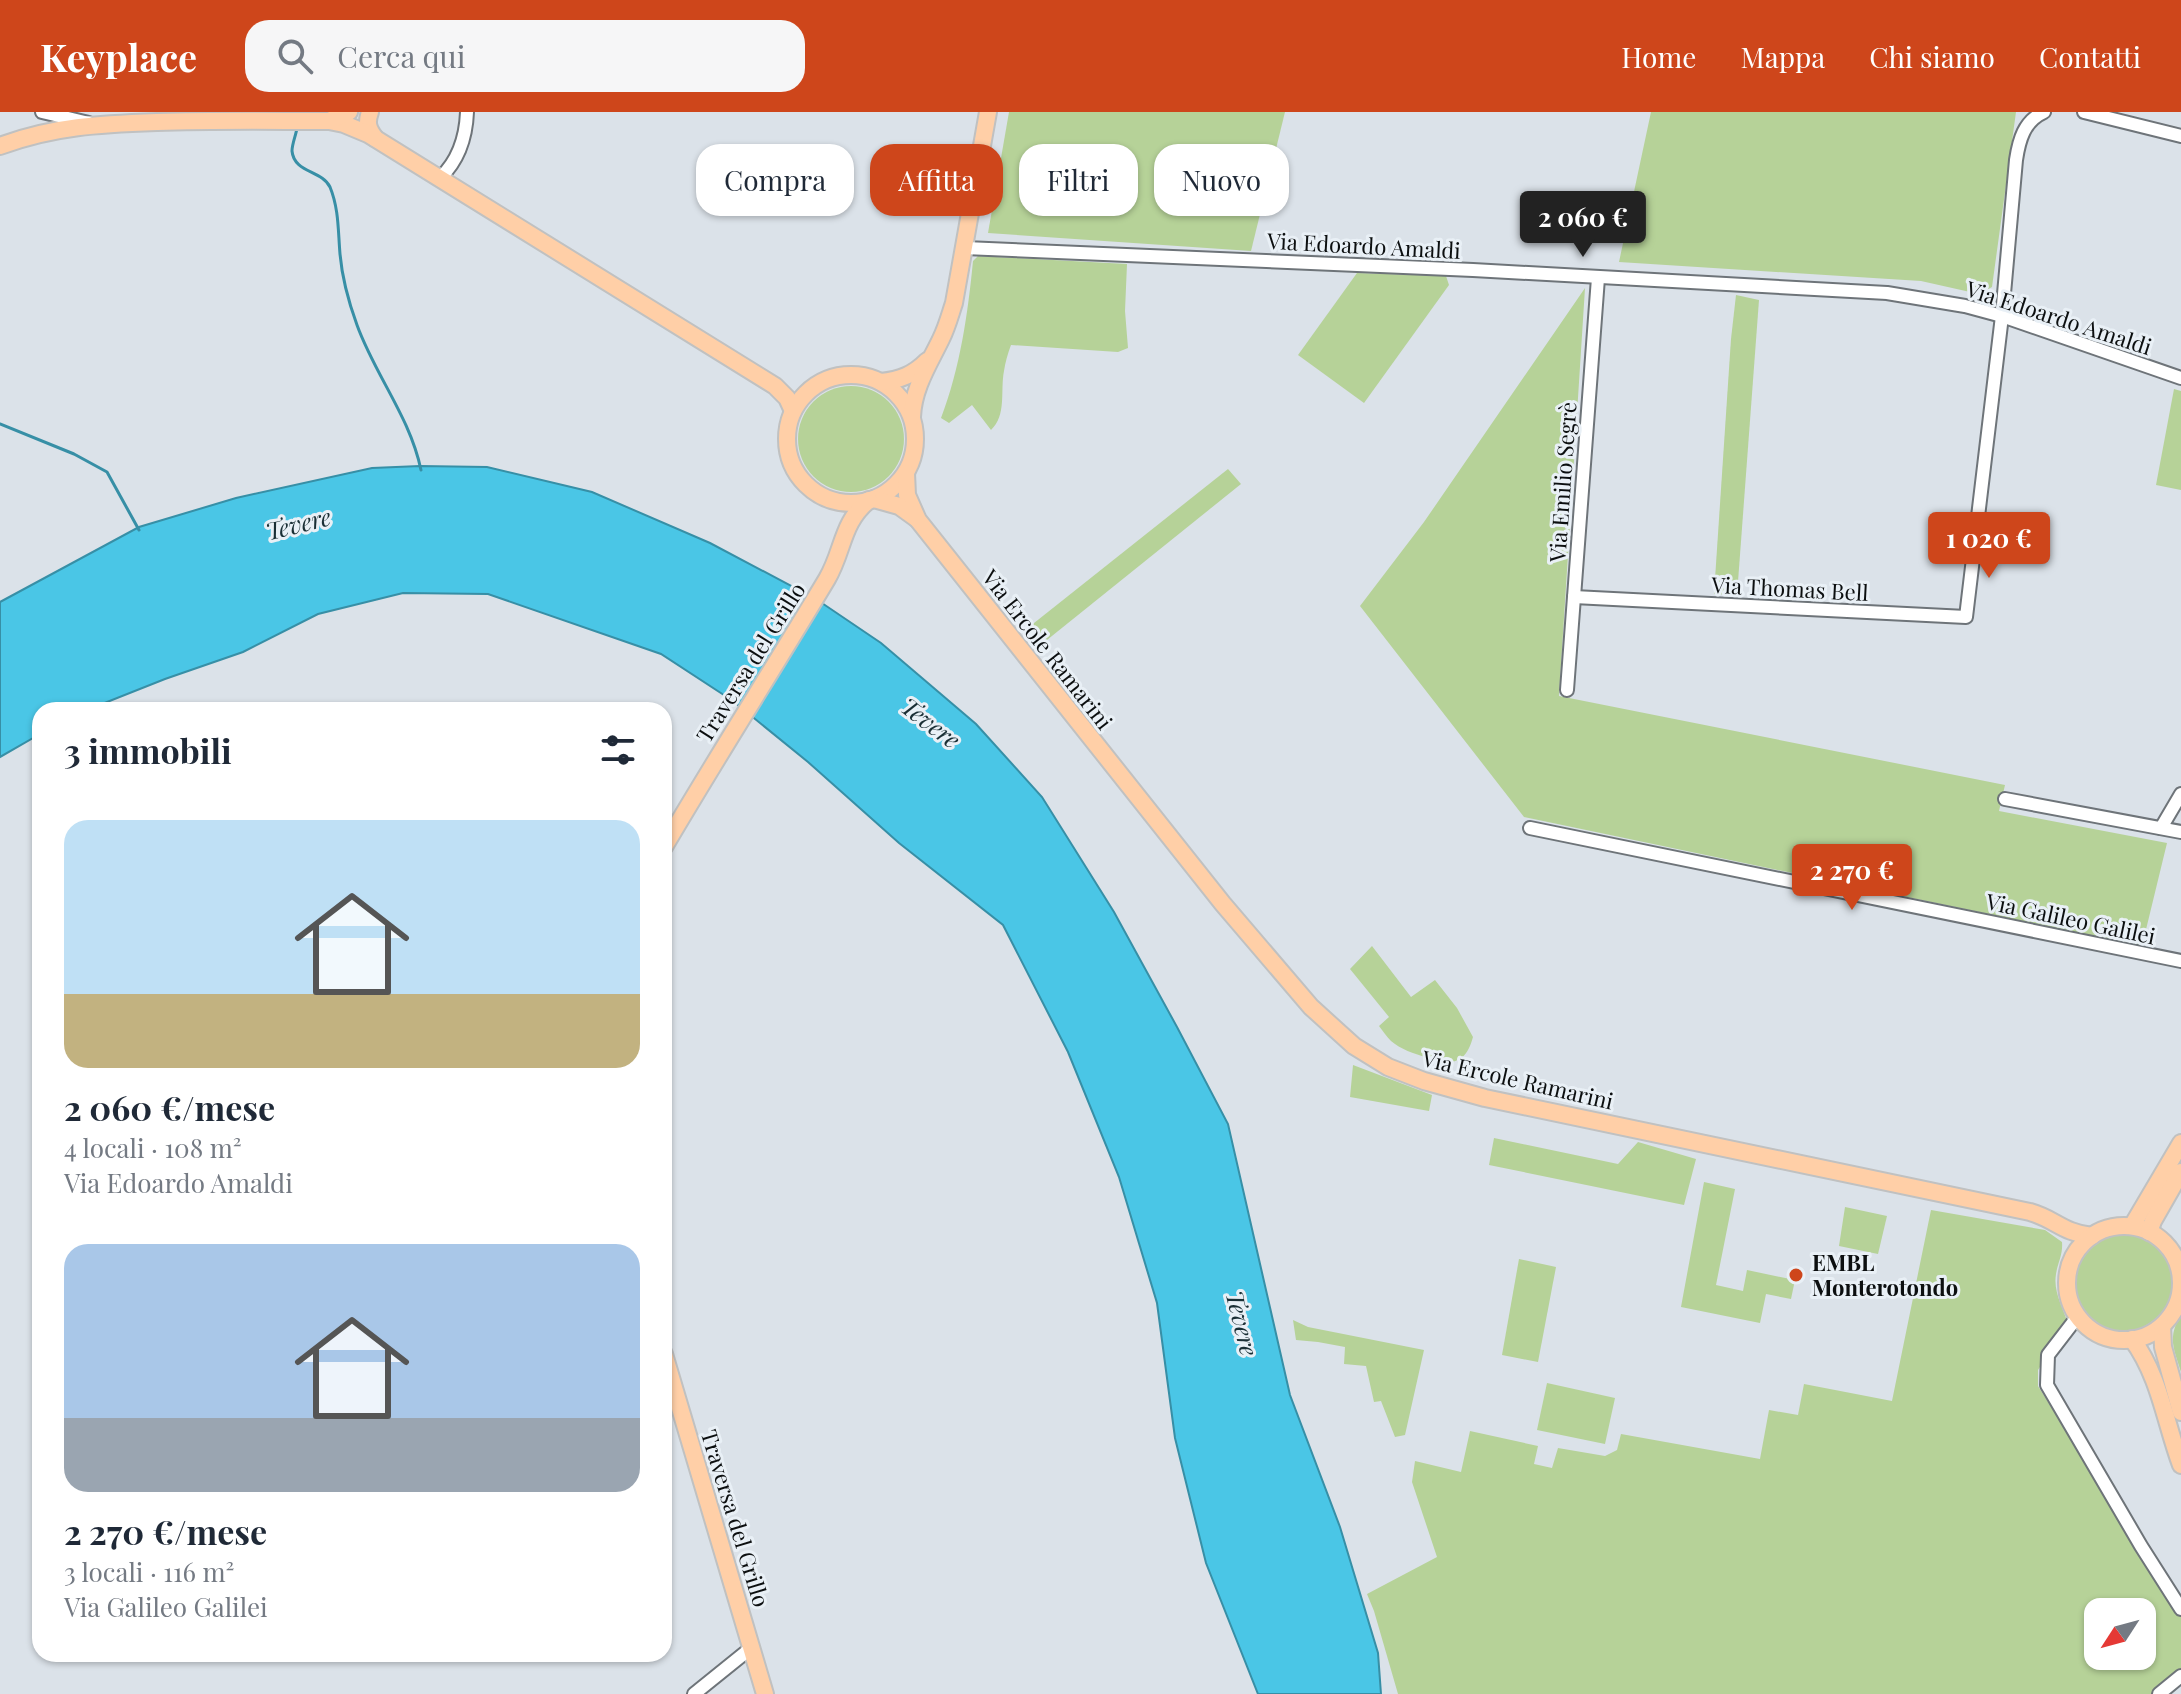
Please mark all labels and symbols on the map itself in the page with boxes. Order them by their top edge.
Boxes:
pin: 2 060 € [1509,191,1657,259]
street label: Via Edoardo Amaldi [1266,225,1461,265]
street label: Via Edoardo Amaldi [1961,273,2156,361]
street label: Via Emilio Segrè [1541,401,1583,564]
water label: Tevere [262,499,334,547]
pin: 1 020 € [1915,512,2063,580]
street label: Via Ercole Ramarini [975,562,1120,735]
street label: Via Thomas Bell [1710,569,1869,607]
street label: Traversa del Grillo [689,576,811,748]
water label: Tevere [895,689,967,755]
pin: 2 270 € [1778,844,1926,912]
street label: Via Galileo Galilei [1983,885,2158,951]
street label: Via Ercole Ramarini [1418,1042,1617,1116]
place label: EMBL Monterotondo [1812,1247,1958,1302]
marker: EMBL Monterotondo [1787,1266,1805,1284]
water label: Tevere [1219,1287,1267,1359]
street label: Traversa del Grillo [695,1426,777,1610]
north arrow [2084,1598,2156,1670]

